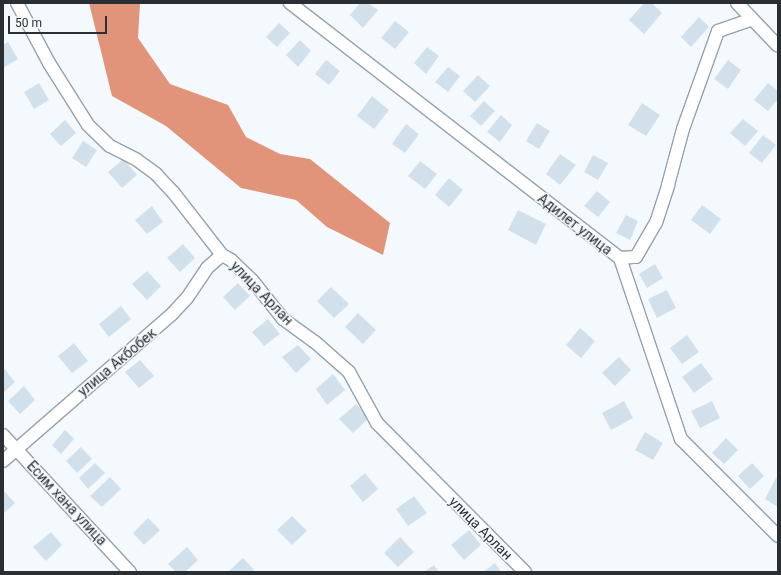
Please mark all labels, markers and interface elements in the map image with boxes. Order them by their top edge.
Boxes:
scale bar [10,8,109,34]
text: 50 m [15,16,42,30]
street label: Адилет улица [534,190,616,258]
street label: улица Арлан [227,257,297,329]
street label: улица Акбобек [74,324,160,400]
street label: Есим хана улица [24,457,110,549]
street label: улица Арлан [446,493,516,563]

